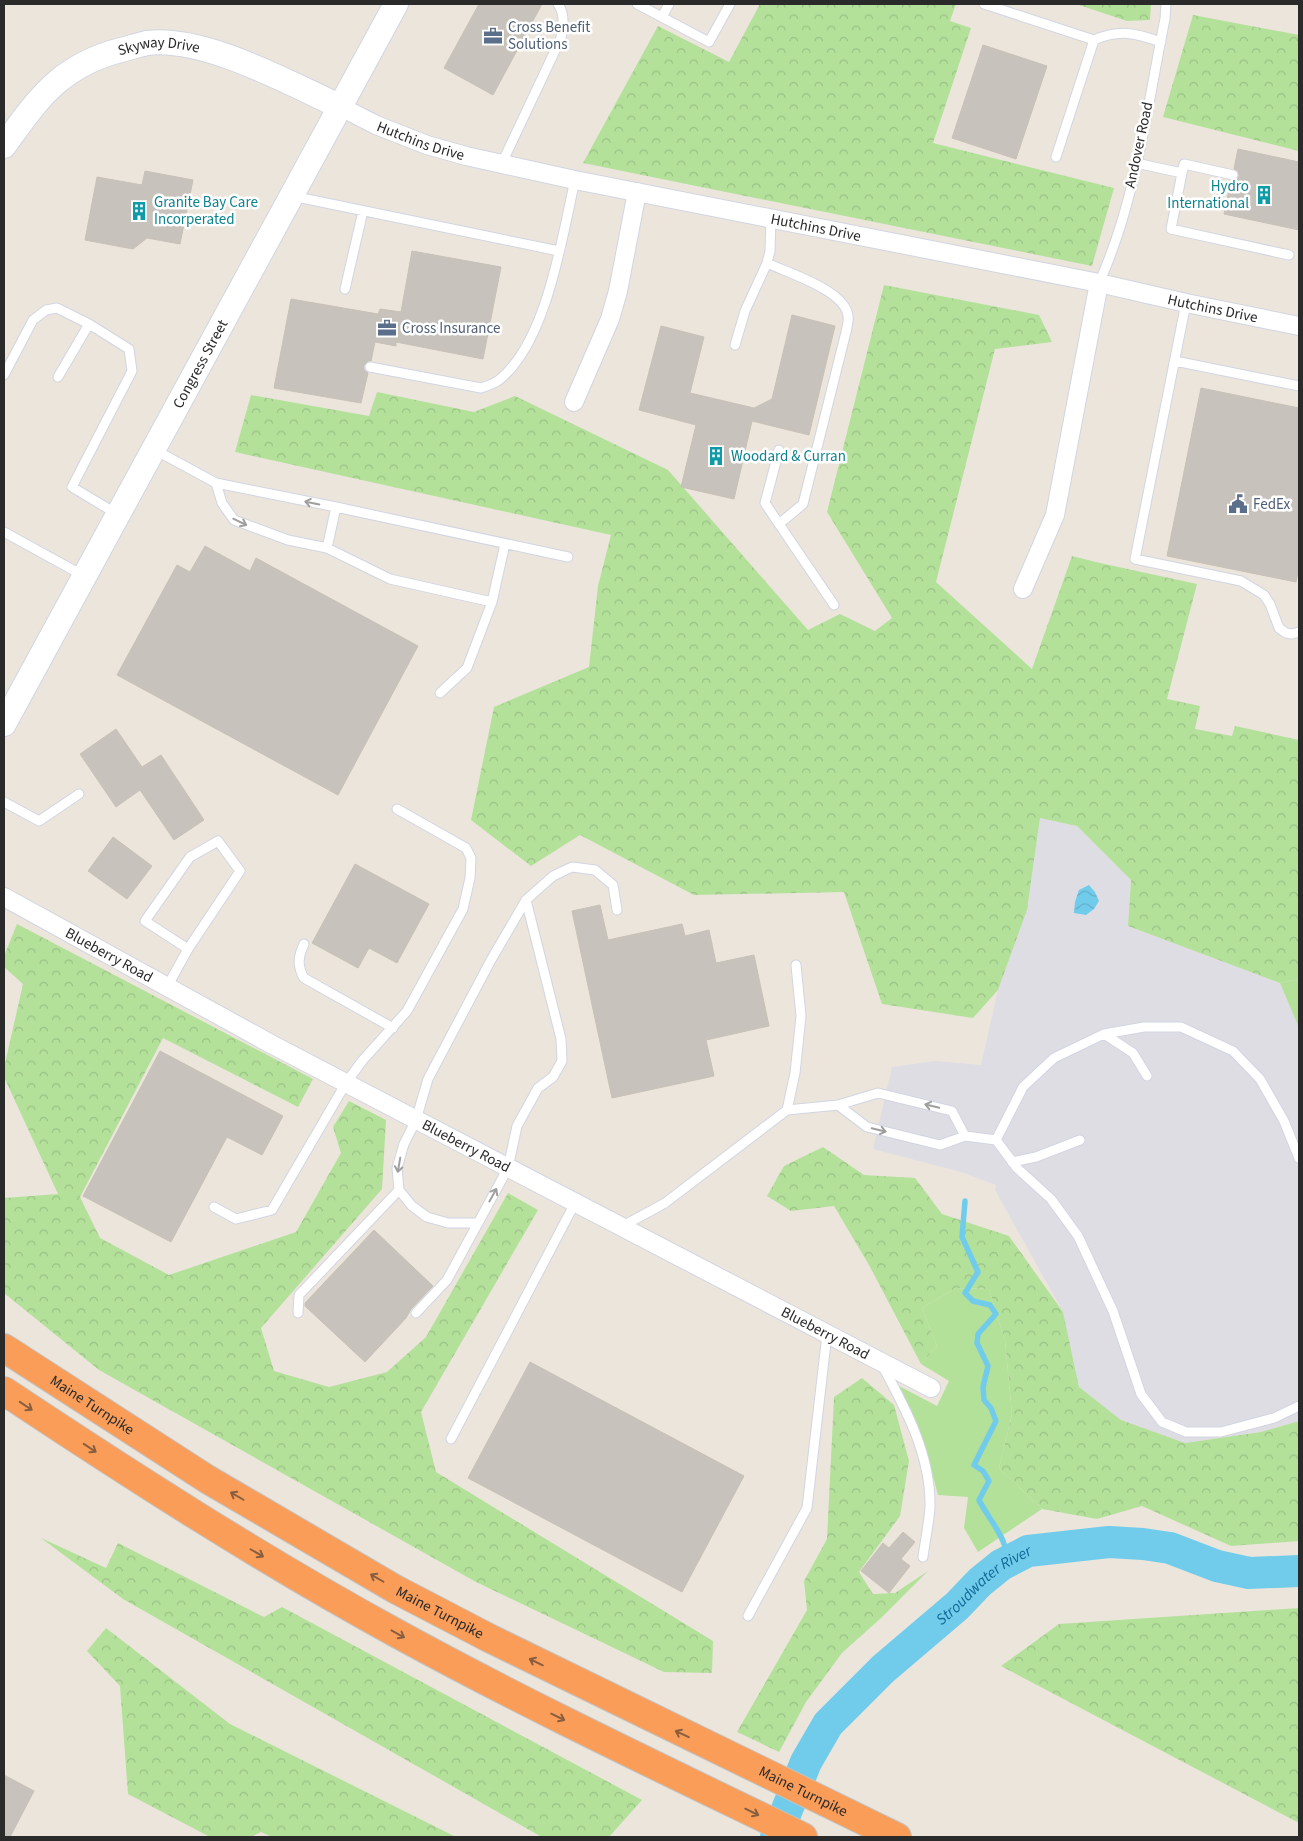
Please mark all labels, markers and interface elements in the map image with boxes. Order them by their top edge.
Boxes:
place label: Cross Benefit Solutions [508,17,590,55]
office icon: Cross Benefit Solutions [482,25,504,47]
street label: Skyway Drive [115,32,202,61]
street label: Andover Road [1120,100,1158,190]
street label: Hutchins Drive [374,116,467,166]
place label: Hydro International [1167,176,1249,214]
building icon: Hydro International [1253,184,1275,206]
place label: Granite Bay Care Incorperated [154,192,258,230]
building icon: Granite Bay Care Incorperated [128,200,150,222]
street label: Hutchins Drive [769,208,863,246]
street label: Hutchins Drive [1165,289,1260,328]
street label: Congress Street [167,316,233,412]
office icon: Cross Insurance [376,317,398,339]
place label: Cross Insurance [402,318,500,339]
building icon: Woodard & Curran [705,445,727,467]
place label: Woodard & Curran [731,446,846,467]
public building icon: FedEx [1227,493,1249,515]
place label: FedEx [1253,494,1290,515]
one-way arrow [305,498,321,507]
one-way arrow [232,518,247,527]
street label: Blueberry Road [62,922,157,987]
one-way arrow [925,1101,941,1110]
street label: Blueberry Road [418,1114,514,1178]
one-way arrow [870,1126,886,1135]
one-way arrow [394,1156,404,1172]
one-way arrow [488,1188,498,1203]
street label: Blueberry Road [778,1301,873,1365]
street label: Maine Turnpike [46,1370,138,1440]
one-way arrow [19,1402,33,1412]
one-way arrow [82,1444,96,1454]
one-way arrow [229,1491,244,1501]
water label: Stroudwater River [931,1539,1037,1630]
one-way arrow [250,1548,264,1558]
one-way arrow [369,1573,384,1583]
street label: Maine Turnpike [392,1581,487,1644]
one-way arrow [390,1630,405,1639]
one-way arrow [529,1657,544,1666]
one-way arrow [550,1713,565,1722]
one-way arrow [675,1728,690,1738]
street label: Maine Turnpike [755,1761,851,1822]
one-way arrow [744,1808,759,1818]

